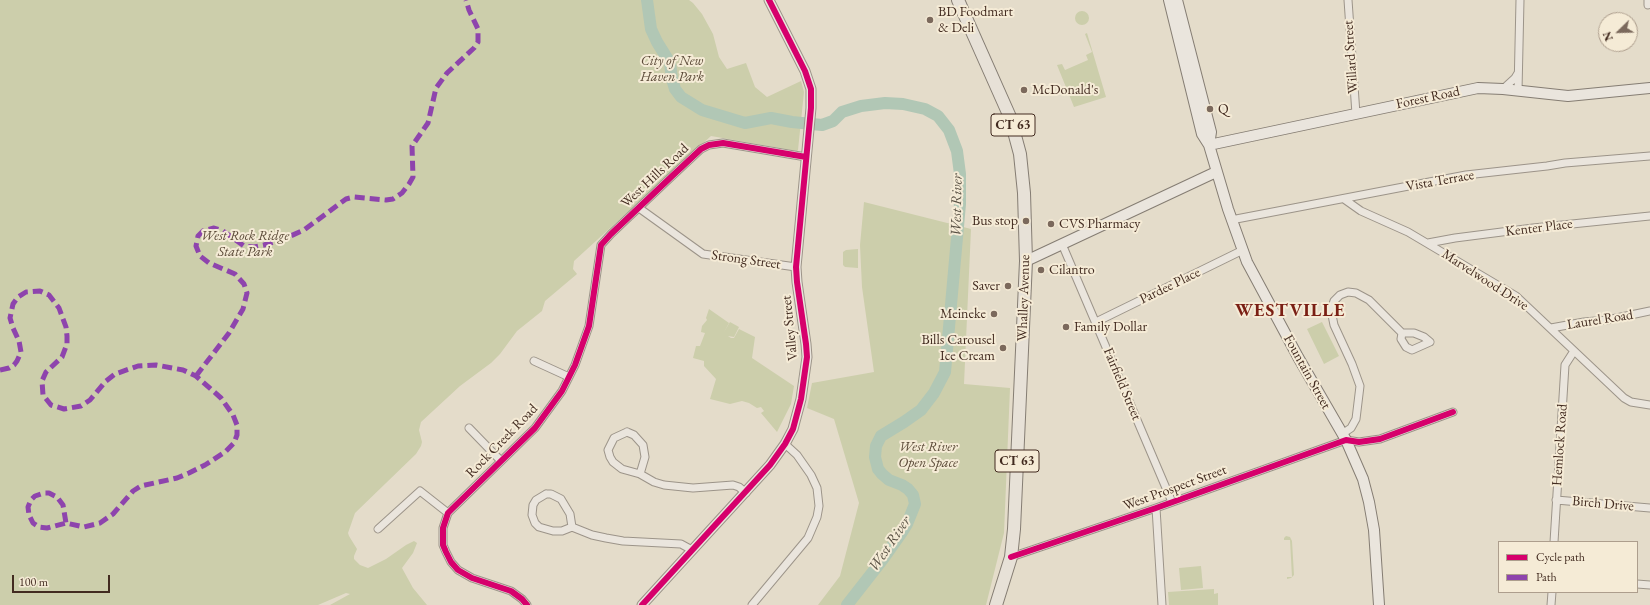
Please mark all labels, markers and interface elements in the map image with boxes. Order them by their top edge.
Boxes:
place label: BD Foodmart & Deli [938,4,1013,36]
north arrow [1598,12,1638,52]
marker: BD Foodmart & Deli [925,15,935,25]
street label: Willard Street [1340,20,1362,94]
text: N [1600,29,1616,43]
park label: City of New Haven Park [640,53,704,86]
place label: McDonald's [1032,82,1098,98]
street label: Forest Road [1395,83,1461,113]
marker: McDonald's [1019,85,1029,95]
place label: Q [1218,101,1229,117]
marker: Q [1205,104,1215,114]
road number: CT 63 [991,114,1035,136]
street label: West Hills Road [618,140,692,212]
street label: Vista Terrace [1405,167,1475,195]
water label: West River [947,174,967,236]
place label: Bus stop [972,213,1018,229]
marker: Bus stop [1021,216,1031,226]
place label: CVS Pharmacy [1059,216,1140,232]
street label: Kenter Place [1505,216,1573,240]
marker: CVS Pharmacy [1046,219,1056,229]
park label: West Rock Ridge State Park [201,228,289,260]
street label: Marvelwood Drive [1438,246,1532,314]
street label: Strong Street [710,247,782,273]
street label: Whalley Avenue [1014,254,1034,342]
place label: Cilantro [1049,262,1095,278]
street label: Pardee Place [1137,264,1203,308]
marker: Cilantro [1036,265,1046,275]
place label: Saver [972,278,1000,294]
marker: Saver [1003,281,1013,291]
street label: Valley Street [778,295,802,361]
district label: WESTVILLE [1235,300,1345,322]
place label: Meineke [940,306,986,322]
street label: Laurel Road [1566,306,1634,334]
marker: Meineke [989,309,999,319]
place label: Family Dollar [1074,319,1147,335]
marker: Family Dollar [1061,322,1071,332]
place label: Bills Carousel Ice Cream [921,332,995,364]
street label: Fountain Street [1280,332,1334,412]
marker: Bills Carousel Ice Cream [998,343,1008,353]
street label: Fairfield Street [1099,345,1145,423]
street label: Rock Creek Road [463,401,541,481]
street label: Hemlock Road [1549,403,1571,487]
park label: West River Open Space [898,439,958,472]
road number: CT 63 [995,450,1039,472]
street label: West Prospect Street [1121,462,1229,514]
street label: Birch Drive [1571,493,1635,515]
water label: West River [865,513,915,575]
legend [1498,541,1638,593]
text: Cycle path [1536,549,1585,565]
scale bar [14,567,112,593]
text: Path [1536,569,1557,585]
text: 100 m [19,574,48,590]

